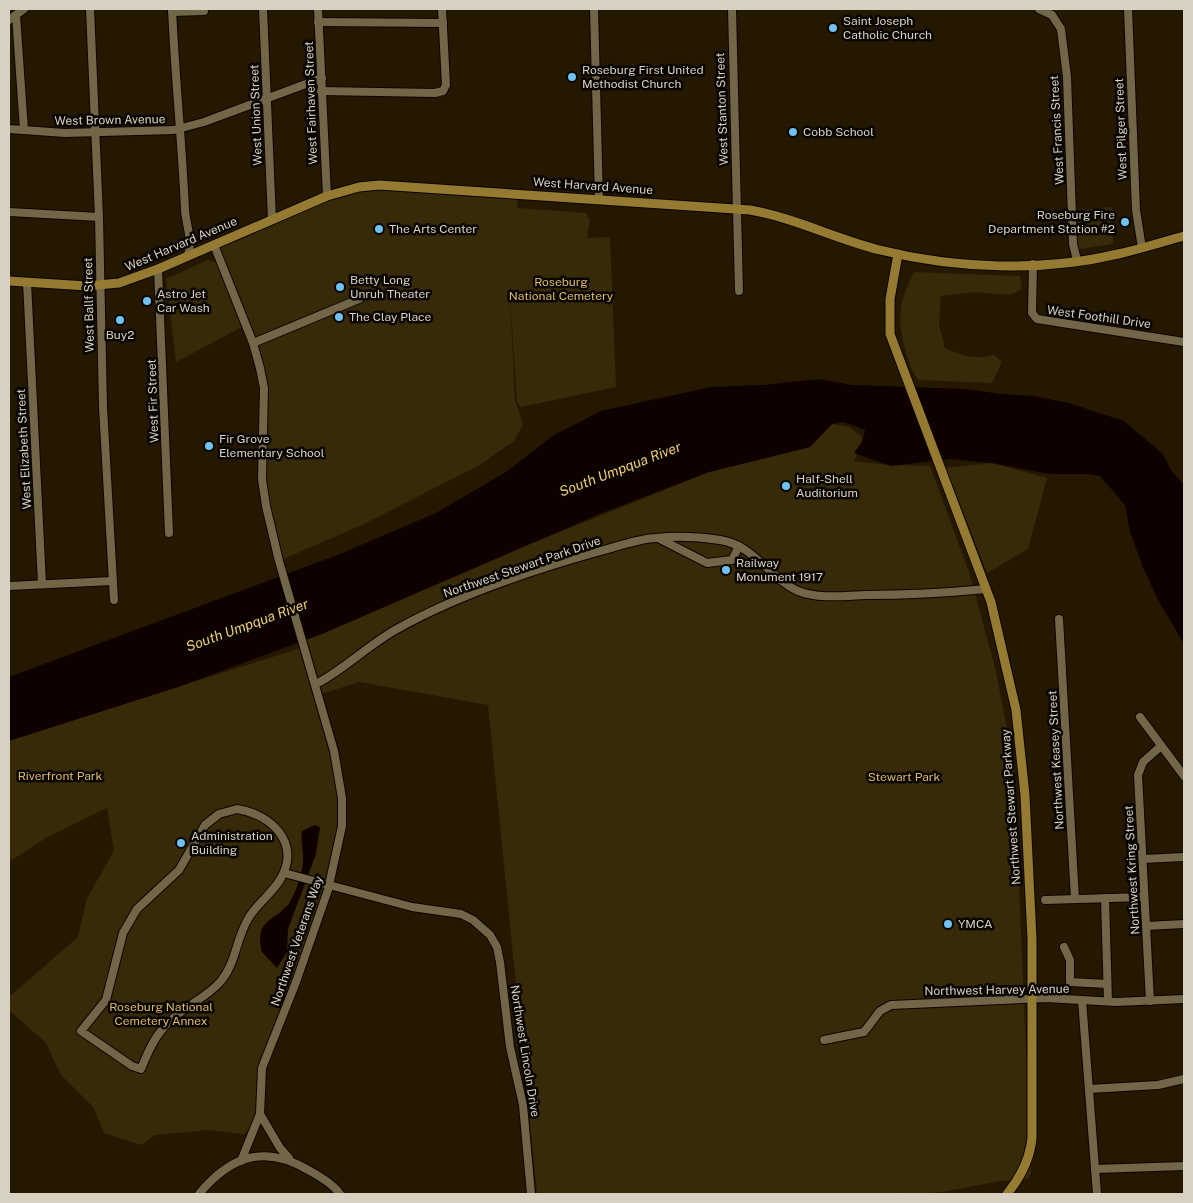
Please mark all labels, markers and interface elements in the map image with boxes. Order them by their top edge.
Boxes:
place label: Saint Joseph Catholic Church [843,14,932,42]
marker: Saint Joseph Catholic Church [827,22,839,34]
street label: West Fairhaven Street [302,41,320,165]
street label: West Stanton Street [713,52,731,166]
place label: Roseburg First United Methodist Church [582,63,704,91]
street label: West Union Street [247,64,265,166]
marker: Roseburg First United Methodist Church [566,71,578,83]
street label: West Francis Street [1047,75,1067,185]
street label: West Pilger Street [1112,77,1130,180]
street label: West Brown Avenue [54,112,166,128]
place label: Cobb School [803,125,874,139]
marker: Cobb School [787,126,799,138]
street label: West Harvard Avenue [533,175,654,197]
place label: Roseburg Fire Department Station #2 [988,208,1115,236]
street label: West Harvard Avenue [123,214,239,274]
marker: Roseburg Fire Department Station #2 [1119,216,1131,228]
place label: The Arts Center [389,222,477,236]
marker: The Arts Center [373,223,385,235]
street label: West Ballf Street [81,257,97,353]
place label: Betty Long Unruh Theater [350,273,430,301]
park label: Roseburg National Cemetery [509,275,614,303]
marker: Betty Long Unruh Theater [334,281,346,293]
place label: Astro Jet Car Wash [157,287,210,315]
marker: Astro Jet Car Wash [141,295,153,307]
street label: West Foothill Drive [1046,303,1152,331]
place label: The Clay Place [349,310,432,324]
marker: The Clay Place [333,311,345,323]
marker: Buy2 [114,314,126,326]
place label: Buy2 [106,328,134,342]
street label: West Fir Street [145,358,161,443]
street label: West Elizabeth Street [14,388,34,510]
place label: Fir Grove Elementary School [219,432,325,460]
water label: South Umpqua River [557,438,684,500]
marker: Fir Grove Elementary School [203,440,215,452]
place label: Half-Shell Auditorium [796,472,858,500]
marker: Half-Shell Auditorium [780,480,792,492]
street label: Northwest Stewart Park Drive [442,533,603,601]
place label: Railway Monument 1917 [736,556,823,584]
marker: Railway Monument 1917 [720,564,732,576]
water label: South Umpqua River [184,595,311,655]
street label: Northwest Keasey Street [1045,690,1067,830]
street label: Northwest Stewart Parkway [999,728,1023,885]
park label: Riverfront Park [18,769,103,783]
park label: Stewart Park [868,770,941,784]
street label: Northwest Kring Street [1122,805,1142,935]
place label: Administration Building [191,829,273,857]
marker: Administration Building [175,837,187,849]
street label: Northwest Veterans Way [268,874,326,1008]
place label: YMCA [958,917,993,931]
marker: YMCA [942,918,954,930]
street label: Northwest Harvey Avenue [924,982,1070,998]
street label: Northwest Lincoln Drive [508,984,542,1118]
park label: Roseburg National Cemetery Annex [109,1000,213,1028]

